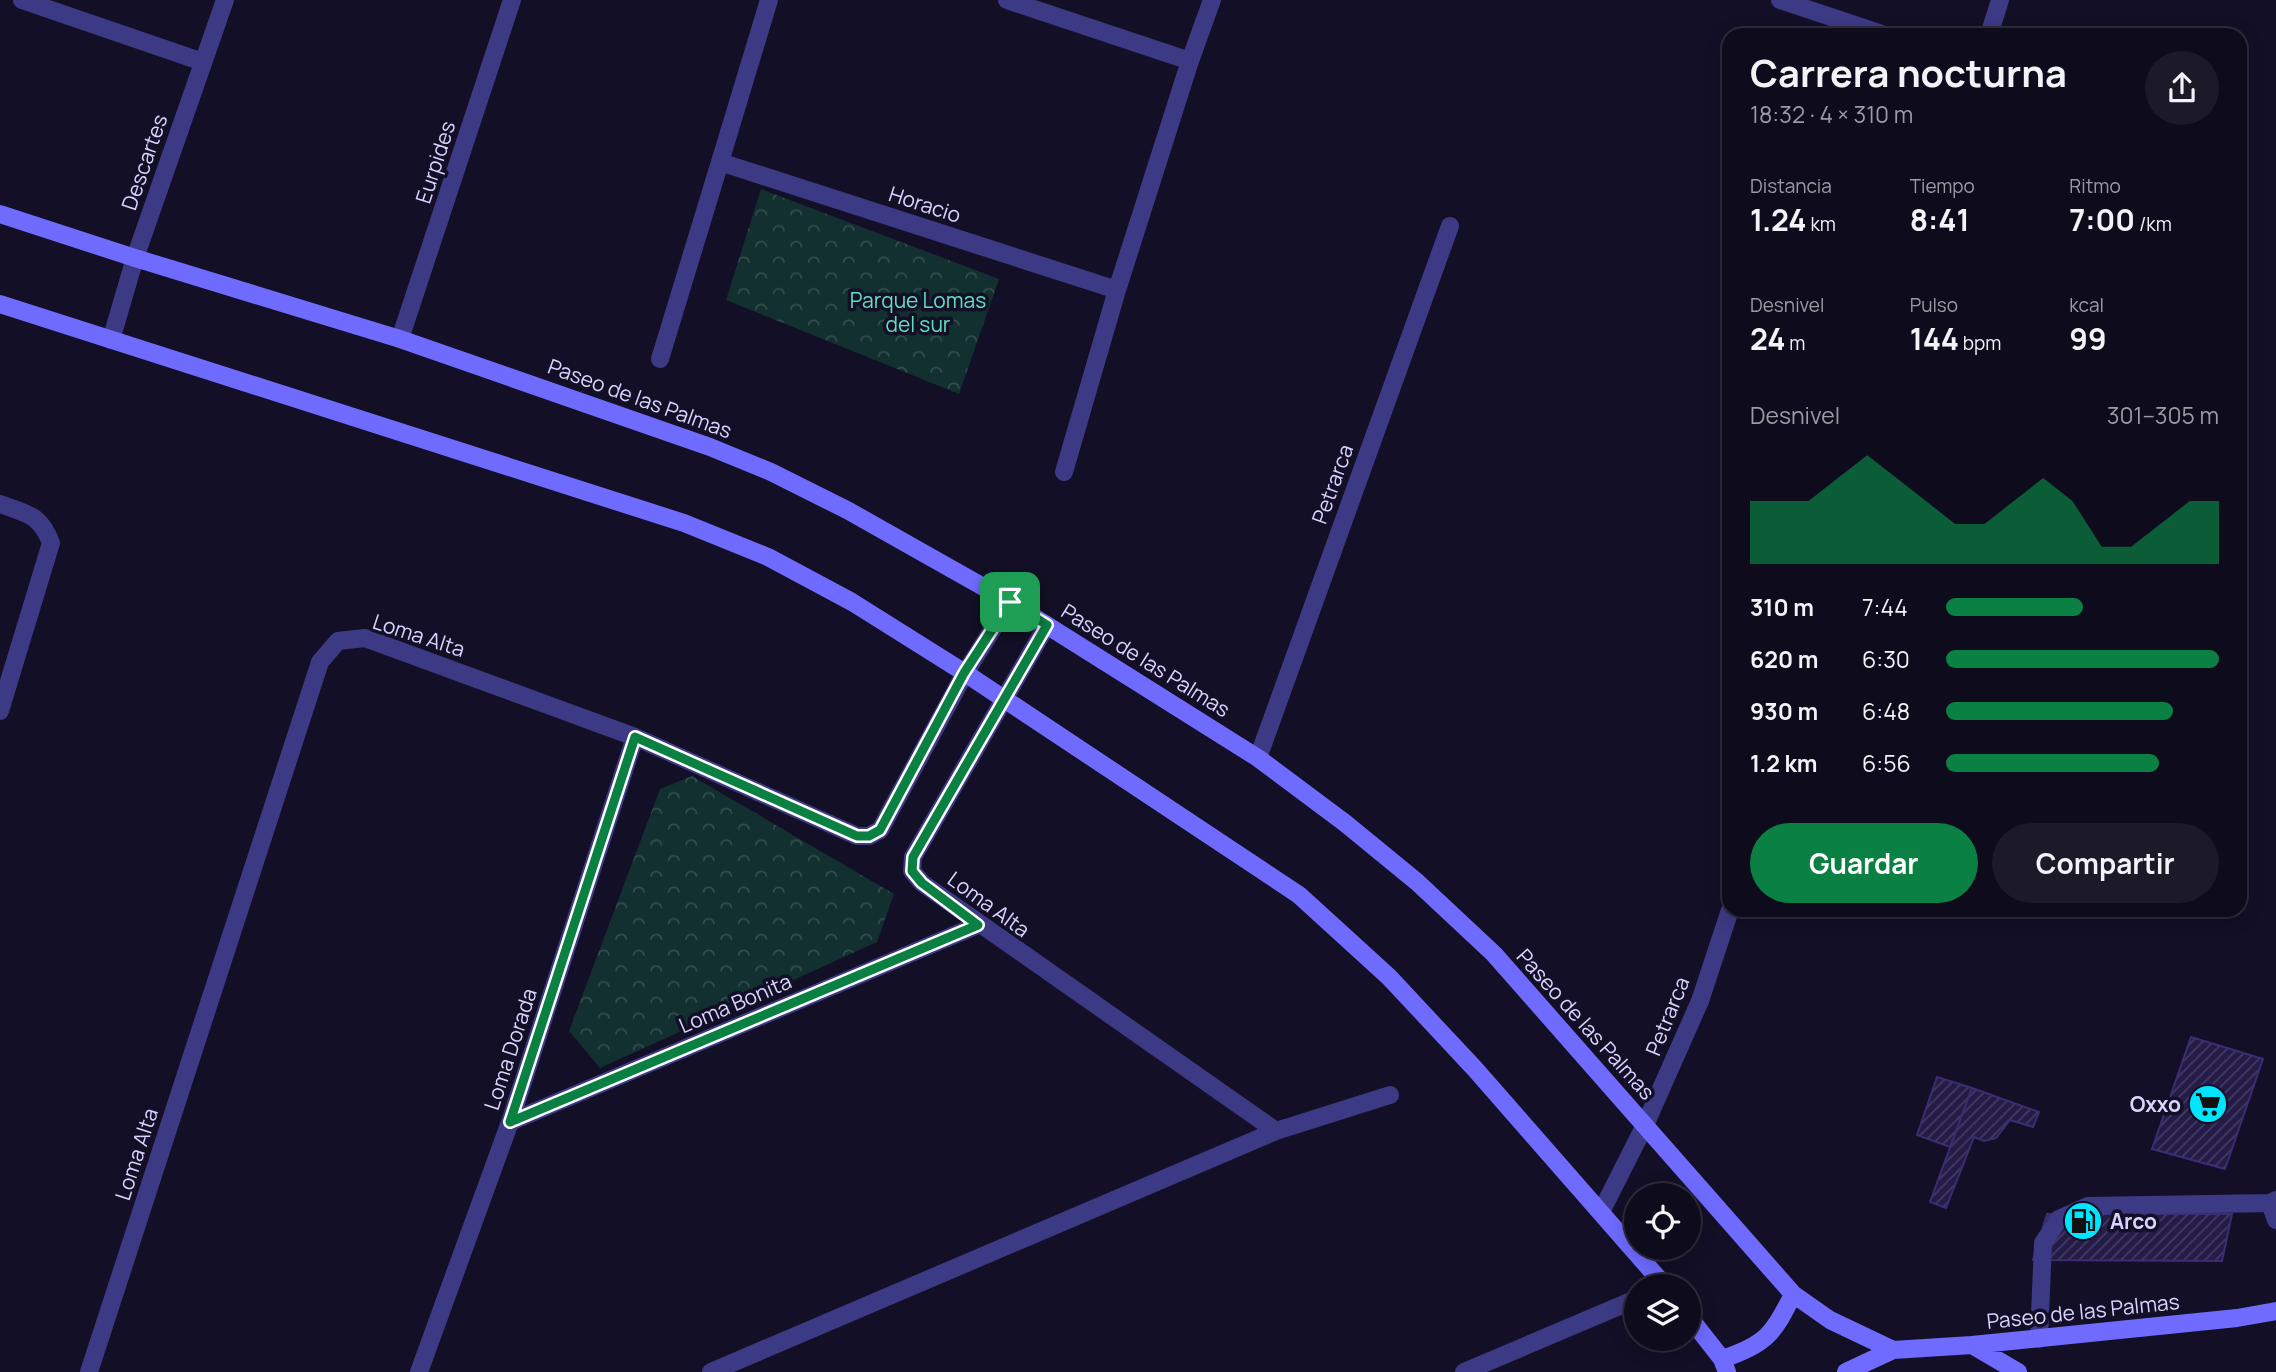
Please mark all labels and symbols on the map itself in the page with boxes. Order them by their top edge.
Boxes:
street label: Descartes [115,110,173,214]
street label: Eurpides [409,117,461,207]
street label: Horacio [885,179,965,229]
park label: Parque Lomas del sur [850,286,986,338]
street label: Paseo de las Palmas [544,352,736,444]
street label: Petrarca [1305,440,1359,528]
pin [980,572,1040,632]
street label: Paseo de las Palmas [1056,597,1236,723]
street label: Loma Alta [369,607,469,663]
street label: Loma Alta [942,865,1036,943]
street label: Paseo de las Palmas [1511,943,1661,1105]
street label: Loma Bonita [674,967,796,1039]
street label: Petrarca [1639,972,1695,1060]
street label: Loma Dorada [477,985,543,1113]
supermarket icon: Oxxo [2187,1083,2229,1125]
place label: Oxxo [2130,1090,2181,1118]
street label: Loma Alta [108,1104,164,1204]
fuel station icon: Arco [2062,1200,2104,1242]
place label: Arco [2110,1207,2157,1235]
street label: Paseo de las Palmas [1985,1287,2181,1335]

